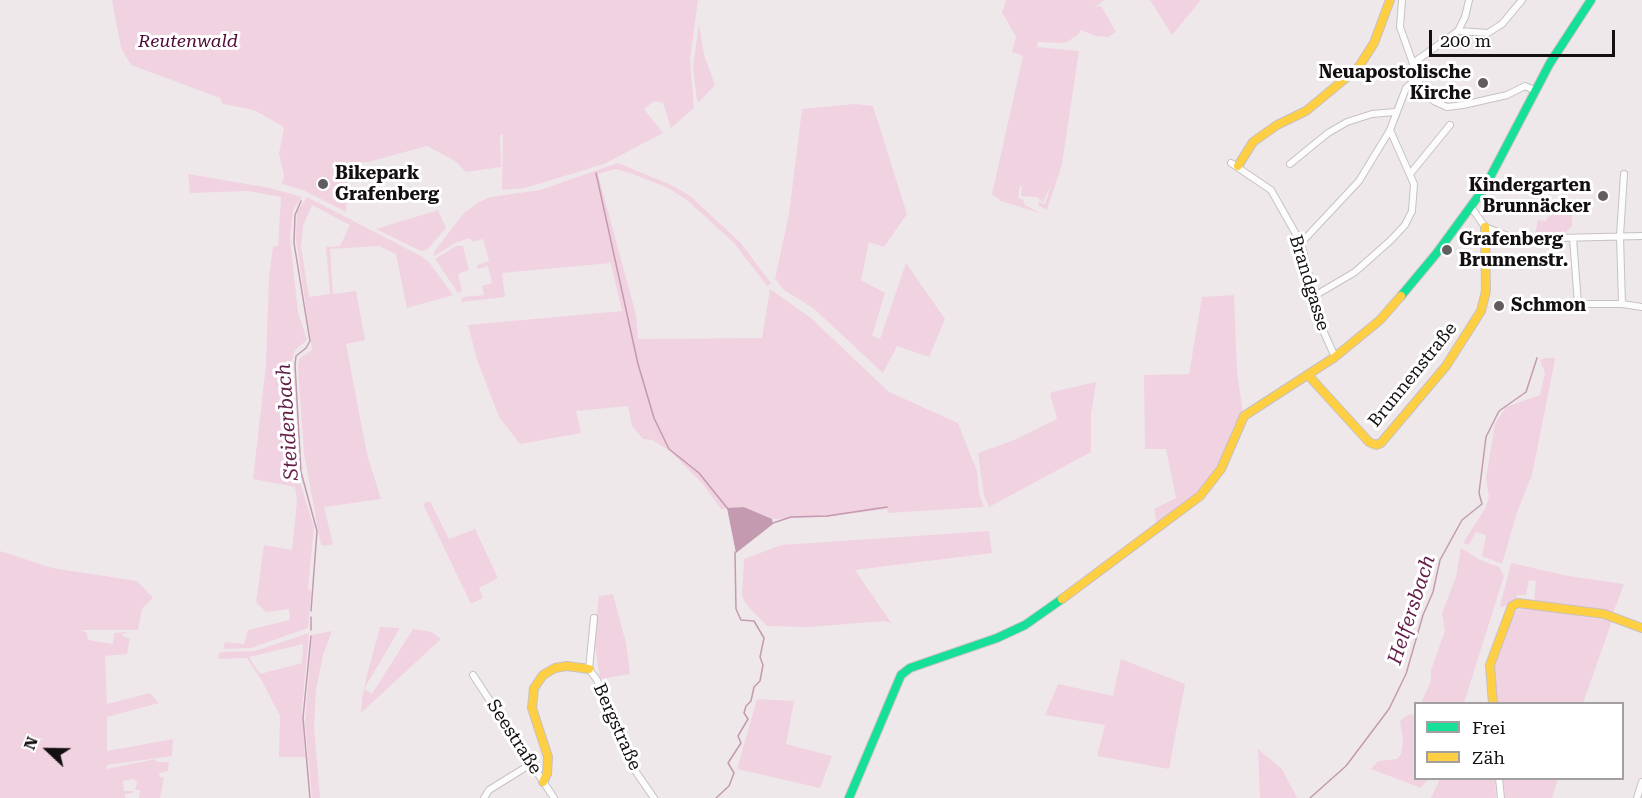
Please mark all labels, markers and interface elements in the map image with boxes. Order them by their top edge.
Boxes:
scale bar [1432,18,1618,56]
text: 200 m [1440,30,1491,51]
park label: Reutenwald [138,31,238,53]
place label: Neuapostolische Kirche [1319,62,1471,104]
marker: Neuapostolische Kirche [1476,76,1490,90]
place label: Bikepark Grafenberg [335,163,439,206]
place label: Kindergarten Brunnäcker [1469,175,1591,218]
marker: Bikepark Grafenberg [316,177,330,191]
marker: Kindergarten Brunnäcker [1596,189,1610,203]
place label: Grafenberg Brunnenstr. [1459,229,1568,272]
street label: Brandgasse [1284,233,1334,333]
marker: Grafenberg Brunnenstr. [1440,243,1454,257]
place label: Schmon [1511,295,1586,317]
marker: Schmon [1492,299,1506,313]
street label: Brunnenstraße [1364,318,1462,432]
water label: Steidenbach [272,363,304,481]
water label: Helfersbach [1383,552,1441,668]
street label: Bergstraße [588,680,646,774]
street label: Seestraße [482,696,546,778]
legend [1414,702,1624,780]
text: Frei [1472,717,1505,738]
north arrow [18,720,78,780]
text: N [20,734,42,752]
text: Zäh [1472,747,1505,768]

